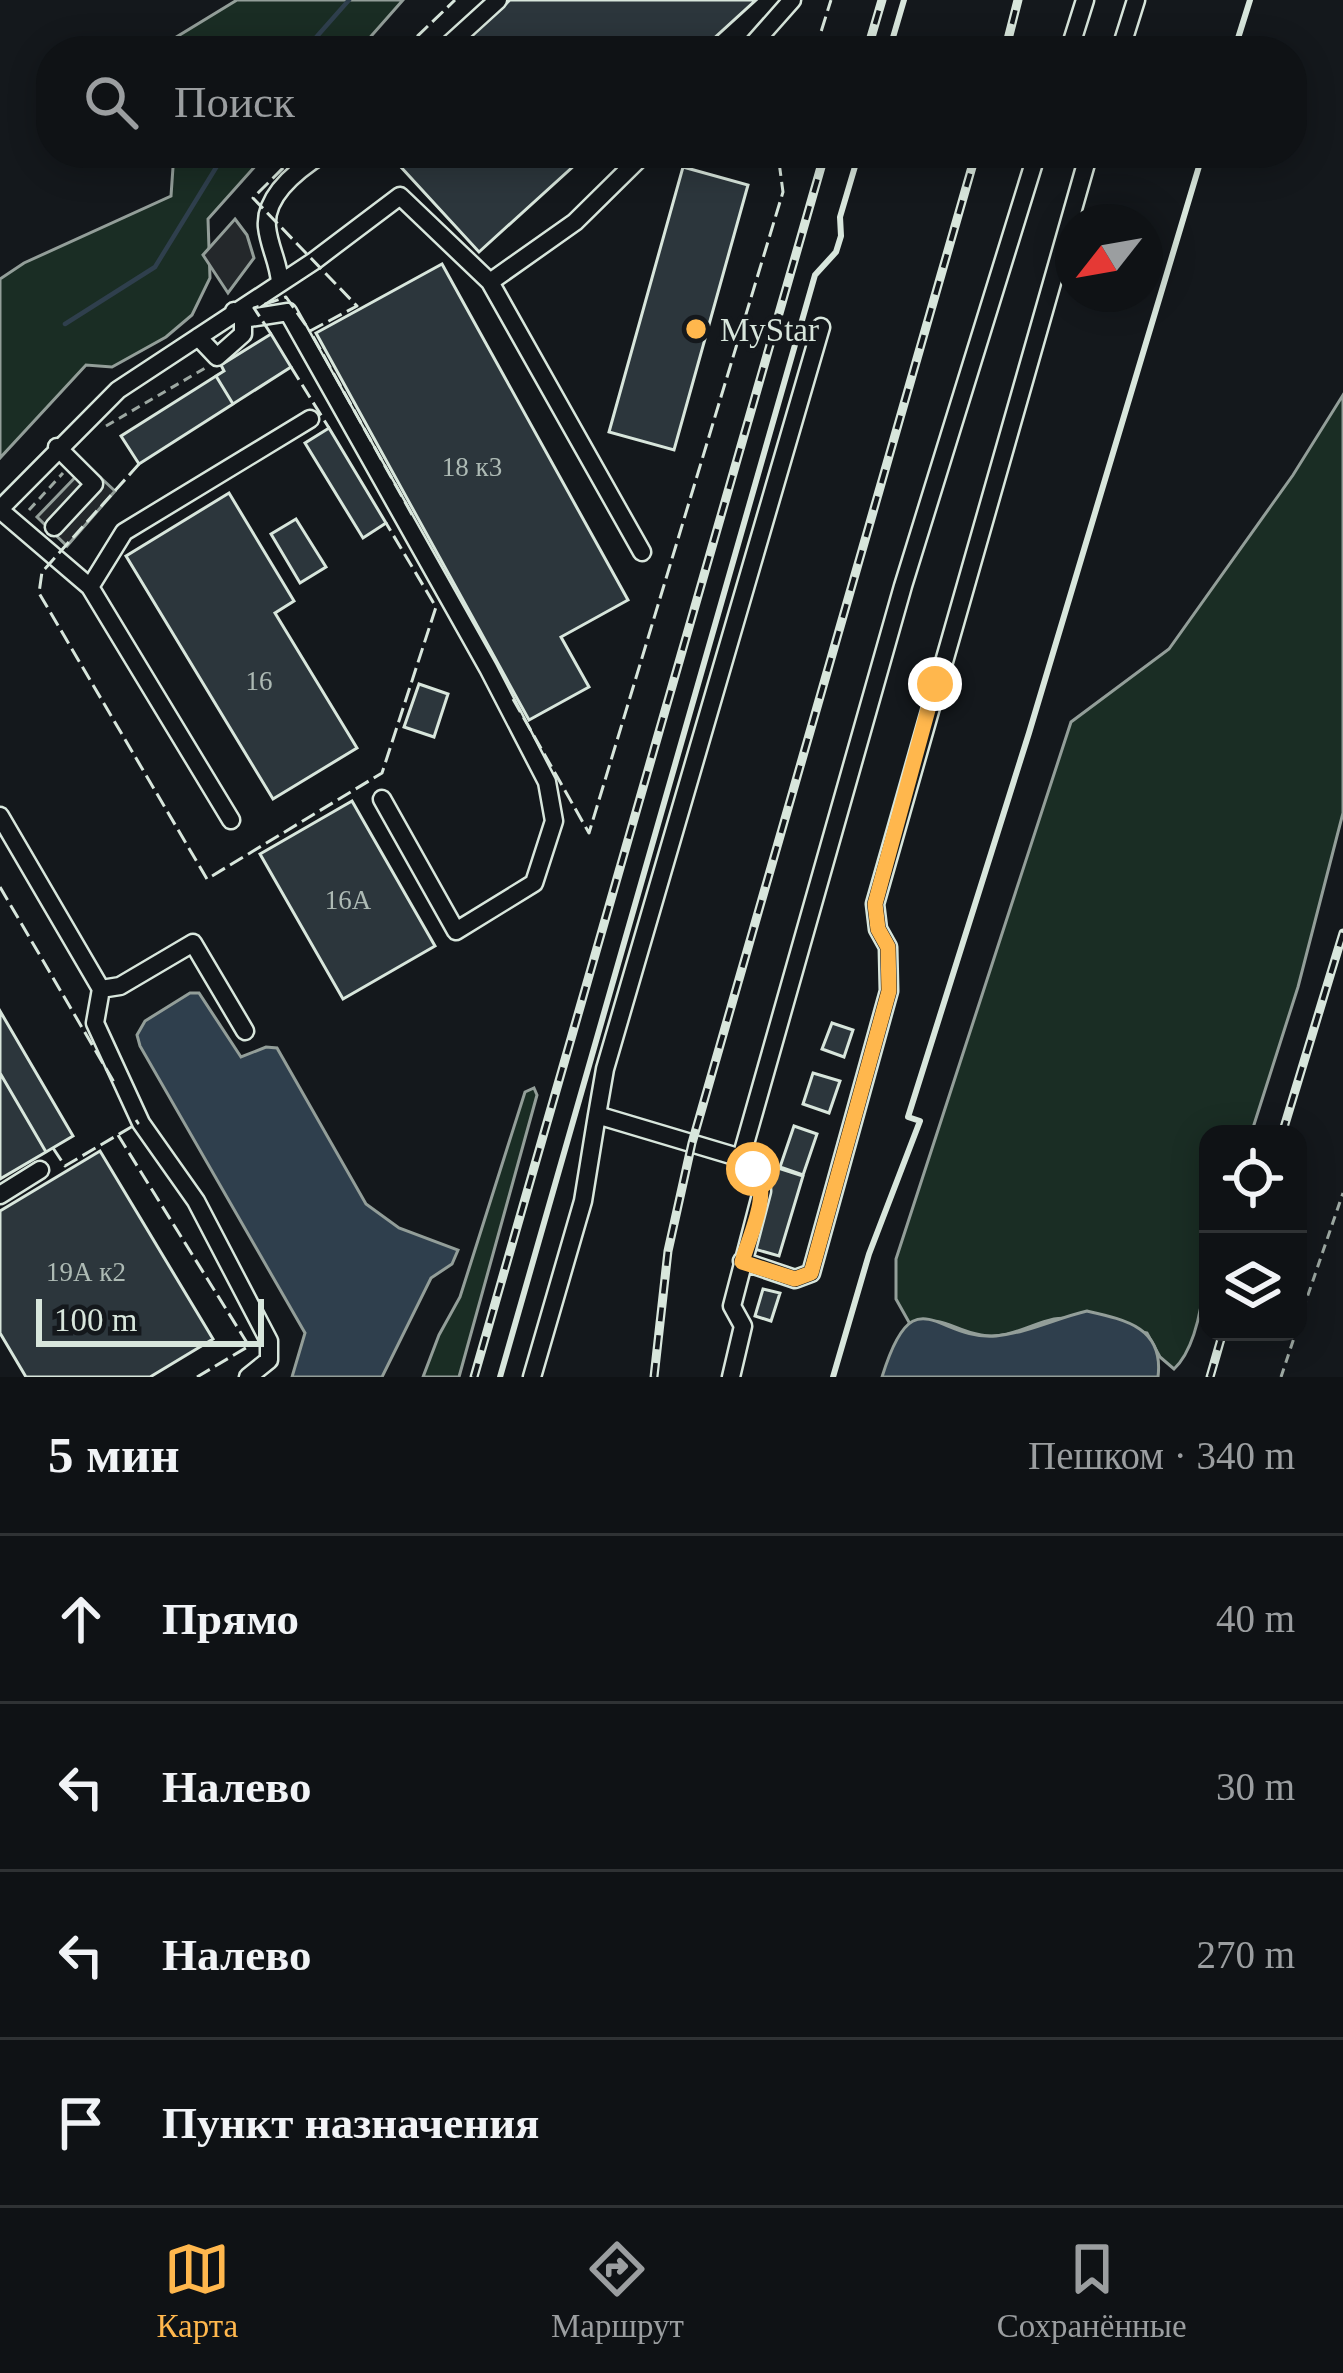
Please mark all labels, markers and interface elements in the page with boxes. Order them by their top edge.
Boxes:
search box [36,36,1307,168]
icon: search [78,69,144,135]
text: Поиск [174,77,295,127]
north arrow [1055,204,1163,312]
place label: MyStar [720,312,819,348]
marker: MyStar [683,316,709,342]
house number: 18 к3 [442,452,502,482]
route end [908,657,962,711]
house number: 16 [246,666,273,696]
house number: 16А [325,885,372,915]
map controls [1199,1125,1307,1341]
button: locate [1199,1125,1307,1233]
route start [726,1142,780,1196]
button: layers [1199,1233,1307,1341]
house number: 19А к2 [46,1257,126,1287]
scale bar [36,1293,264,1346]
text: 100 m [54,1302,137,1338]
text: 5 мин [48,1427,180,1483]
text: Пешком · 340 m [1028,1434,1295,1477]
icon: ahead [48,1586,114,1652]
text: Прямо [162,1594,299,1644]
text: 40 m [1216,1597,1295,1640]
icon: left [48,1754,114,1820]
text: Налево [162,1762,312,1812]
text: 30 m [1216,1765,1295,1808]
icon: left [48,1922,114,1988]
text: Налево [162,1930,312,1980]
text: 270 m [1196,1933,1295,1976]
icon: arrive [48,2090,114,2156]
text: Пункт назначения [162,2098,539,2148]
tab: Карта [156,2236,238,2345]
tab: Маршрут [551,2236,684,2345]
tab: Сохранённые [997,2236,1187,2345]

